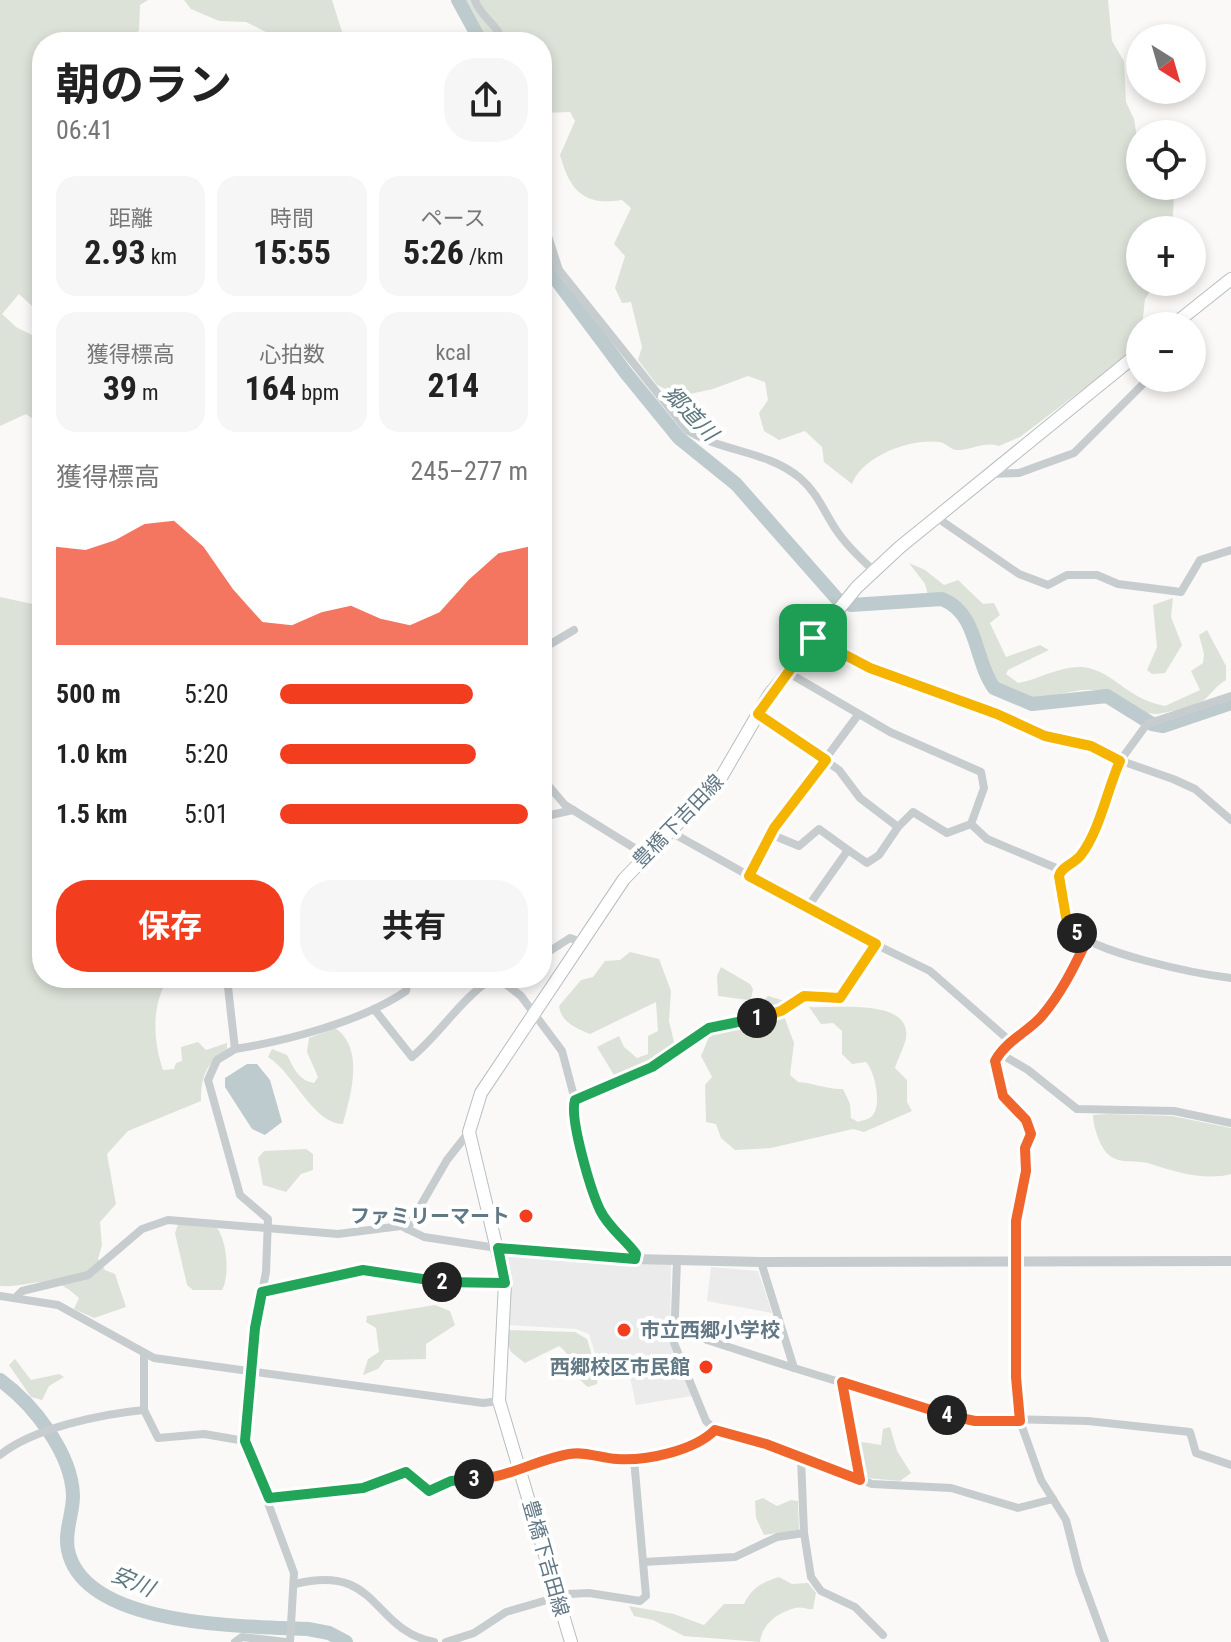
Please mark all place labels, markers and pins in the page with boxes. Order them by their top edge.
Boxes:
pin [779,604,847,672]
pin: 5 [1057,913,1097,953]
pin: 1 [737,998,777,1038]
place label: ファミリーマート [350,1204,510,1228]
marker: ファミリーマート [517,1207,535,1225]
pin: 2 [422,1262,462,1302]
place label: 市立西郷小学校 [640,1318,780,1342]
marker: 市立西郷小学校 [615,1321,633,1339]
place label: 西郷校区市民館 [550,1355,690,1379]
marker: 西郷校区市民館 [697,1358,715,1376]
pin: 4 [927,1395,967,1435]
pin: 3 [454,1459,494,1499]

